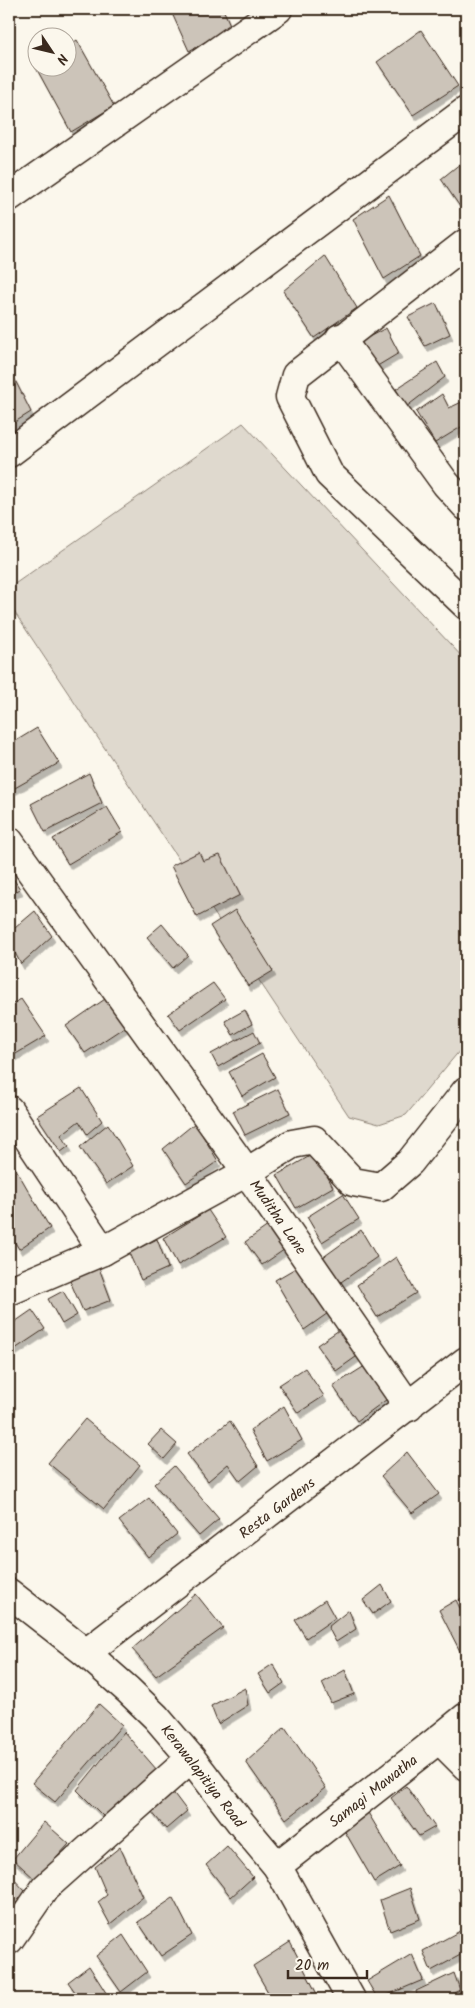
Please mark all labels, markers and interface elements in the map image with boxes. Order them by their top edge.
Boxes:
north arrow [28,28,78,78]
text: N [50,49,73,69]
street label: Muditha Lane [242,1175,312,1260]
street label: Resta Gardens [234,1472,321,1546]
street label: Kerawalapitiya Road [154,1720,251,1834]
street label: Samagi Mawatha [324,1749,423,1834]
scale bar [288,1948,366,1980]
text: 20 m [295,1954,329,1978]

